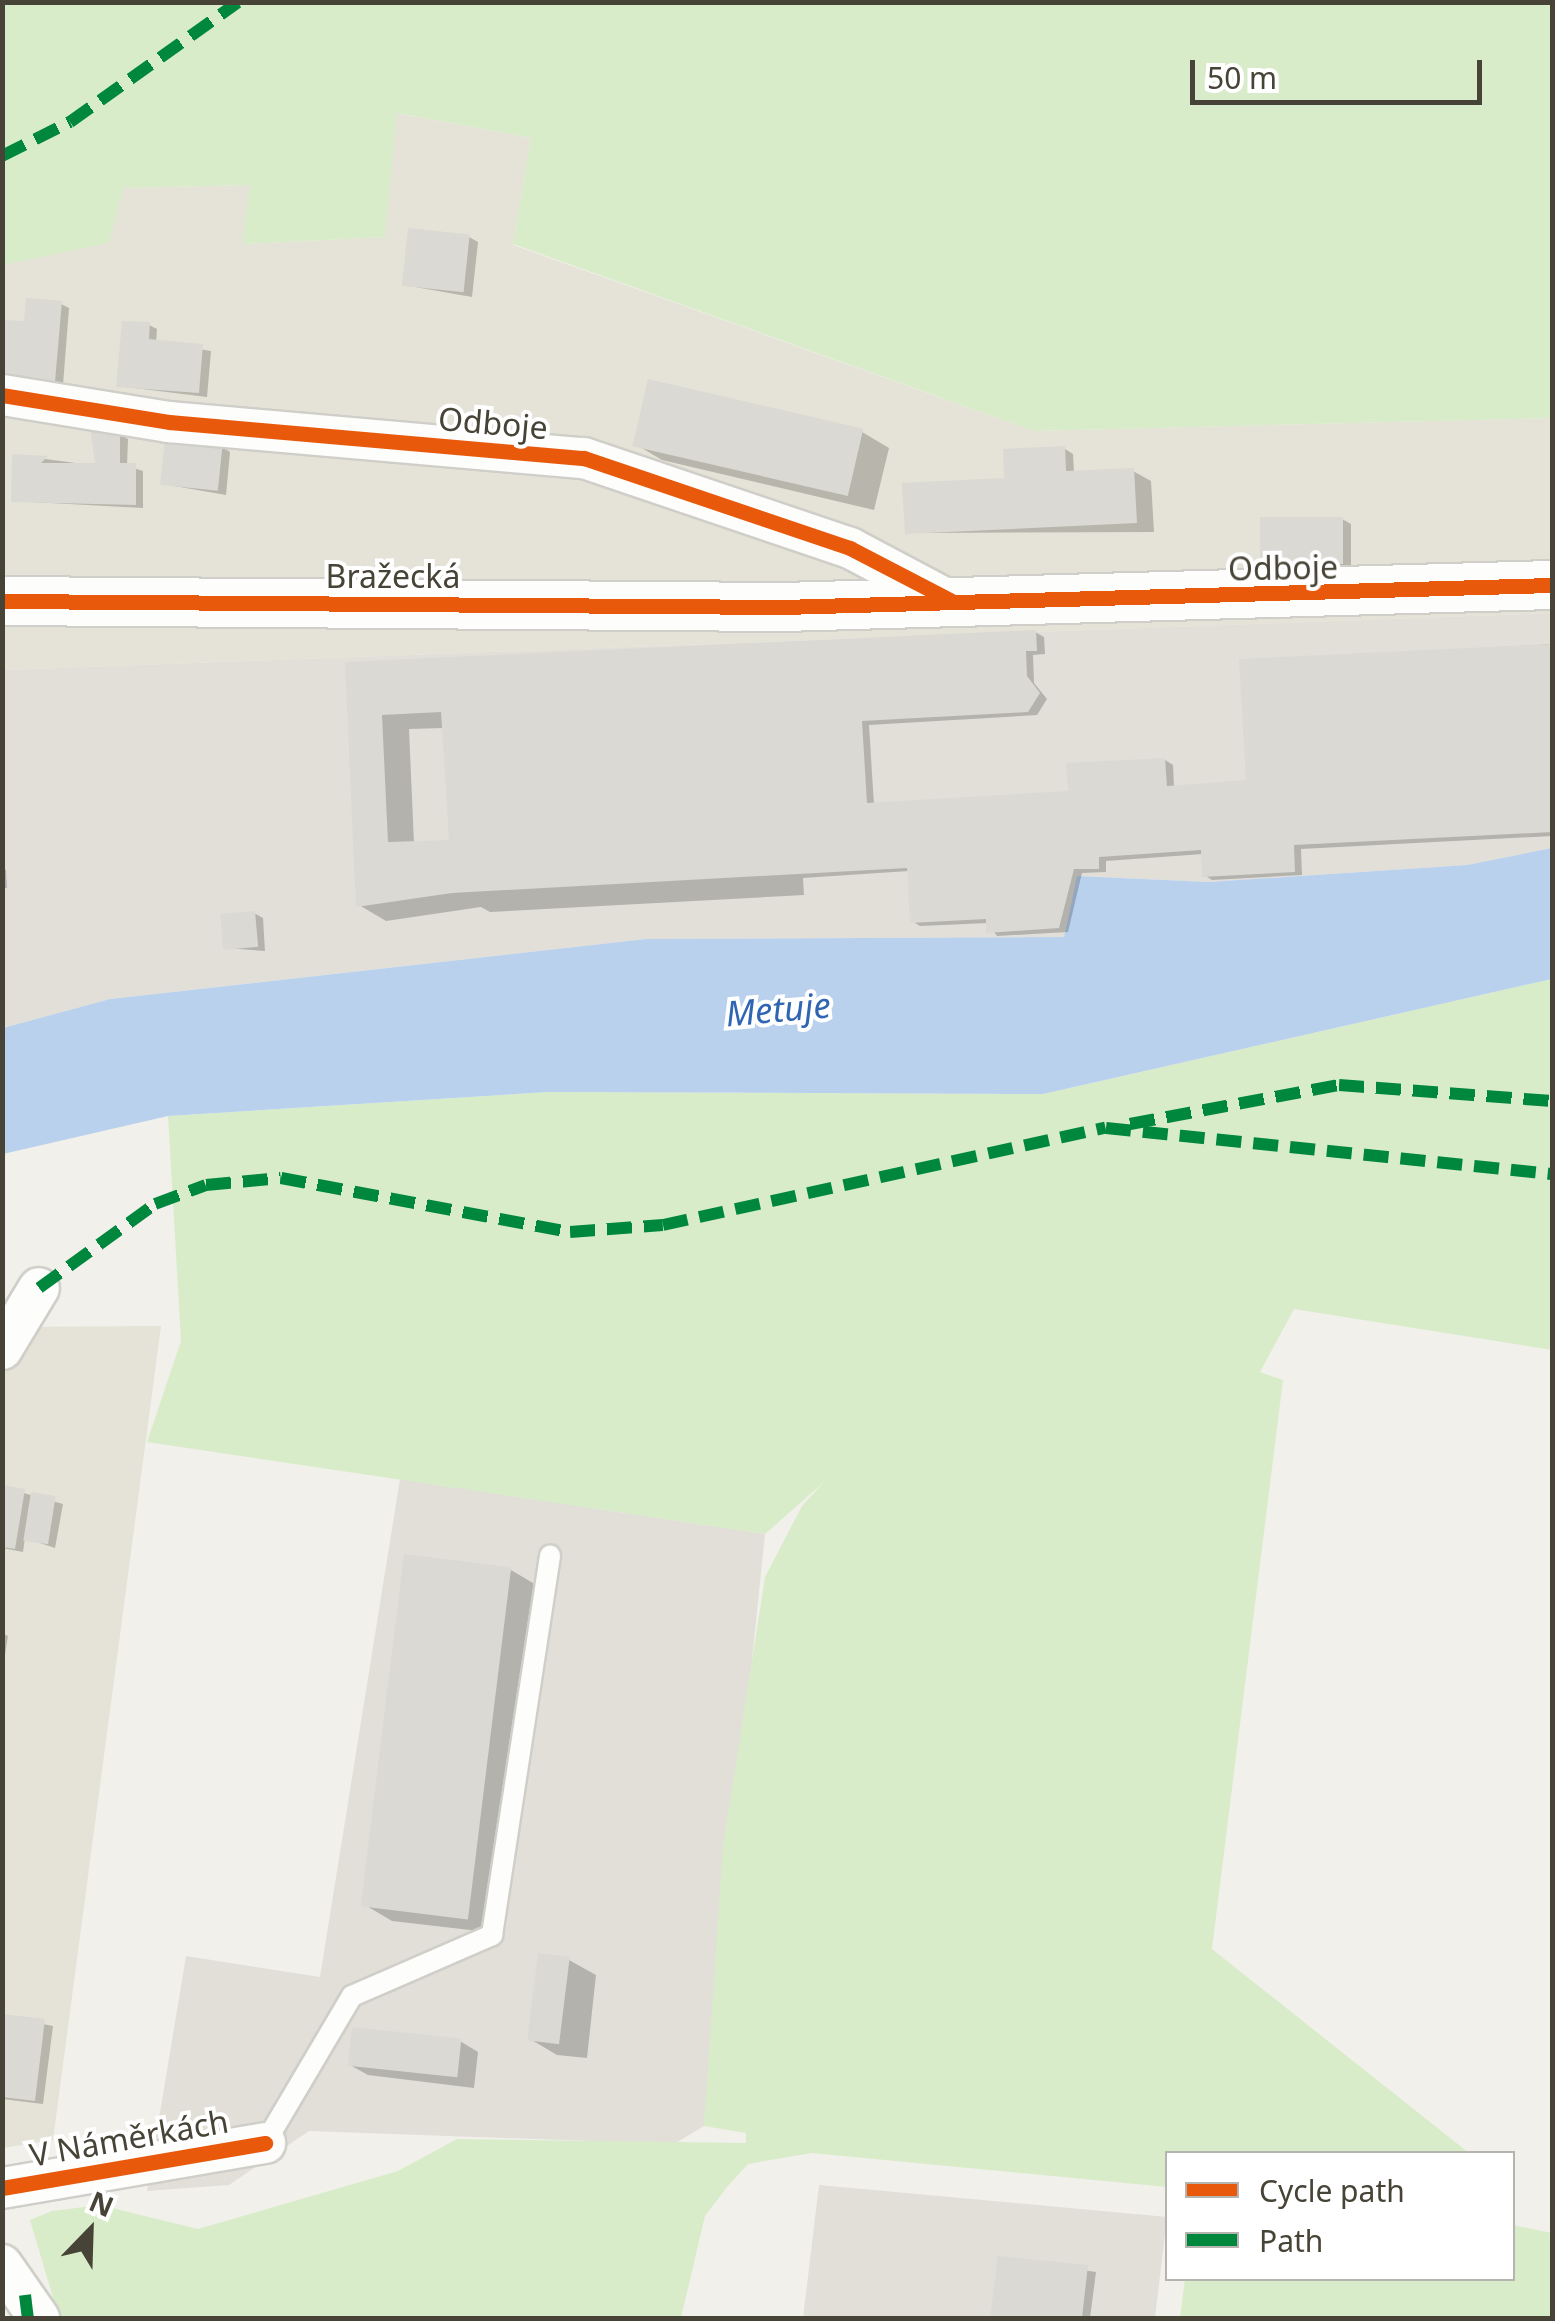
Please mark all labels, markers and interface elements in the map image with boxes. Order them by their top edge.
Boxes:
scale bar [1195,40,1488,102]
text: 50 m [1207,57,1277,98]
street label: Odboje [437,399,549,447]
street label: Odboje [1228,548,1338,588]
street label: Bražecká [326,557,460,595]
water label: Metuje [724,983,832,1035]
street label: V Náměrkách [27,2102,231,2174]
legend [1165,2151,1515,2281]
text: Cycle path [1259,2170,1405,2211]
north arrow [40,2181,140,2281]
text: N [84,2181,120,2225]
text: Path [1259,2220,1323,2261]

